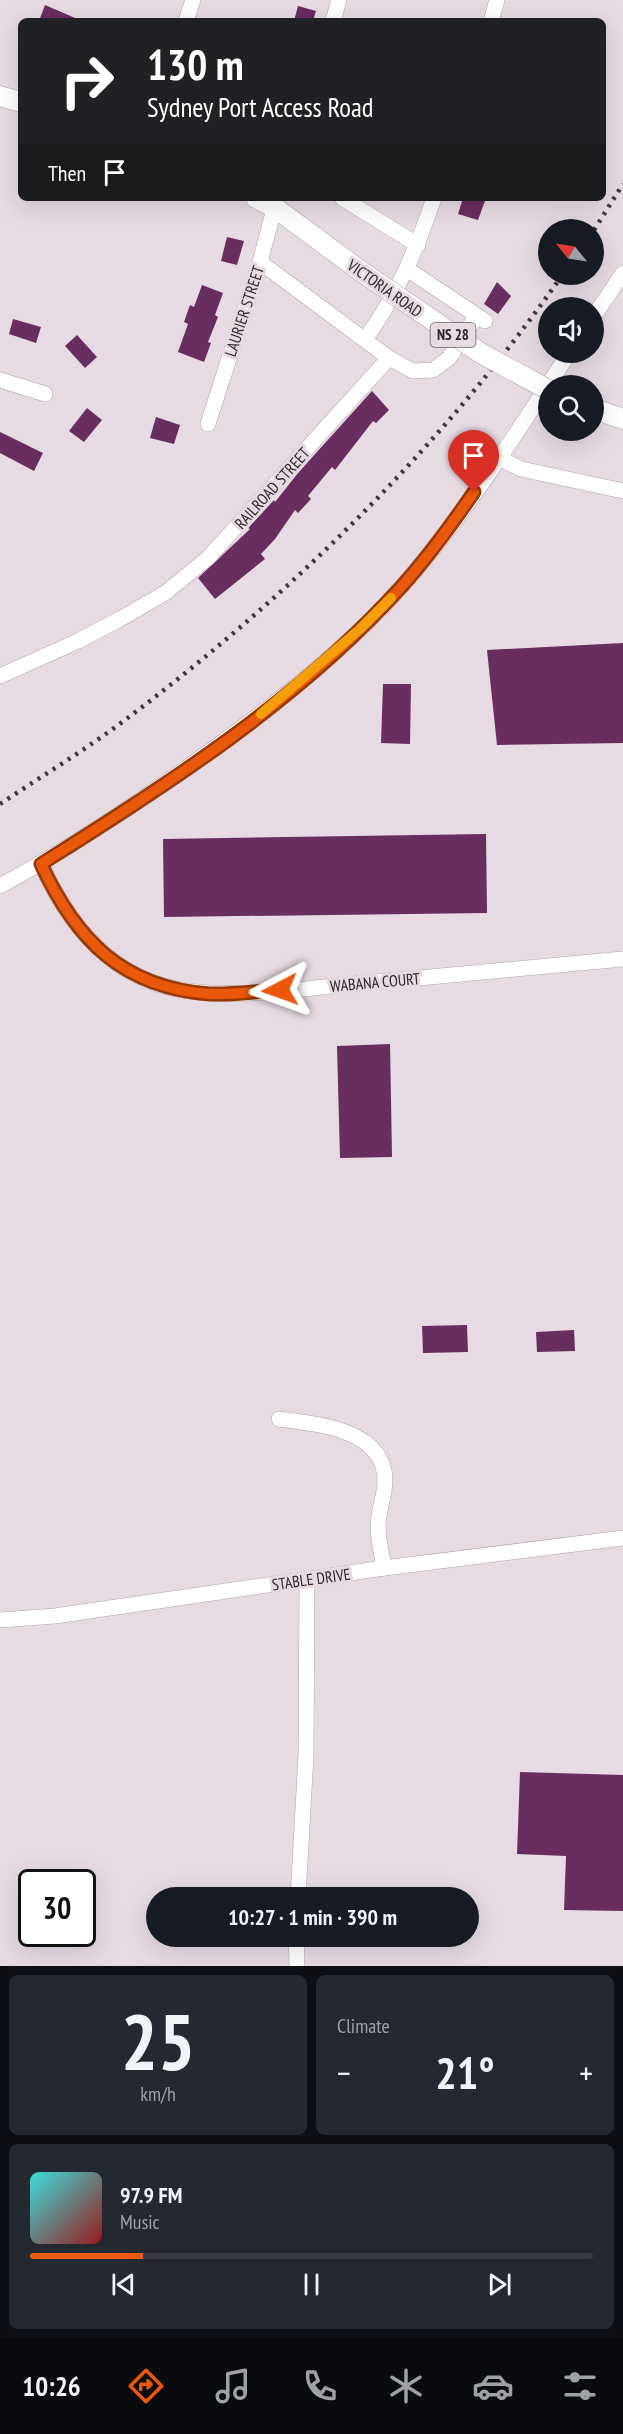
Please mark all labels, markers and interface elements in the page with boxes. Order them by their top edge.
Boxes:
text: 130 m [147,37,244,92]
icon: right [48,42,126,120]
text: Sydney Port Access Road [147,90,374,124]
icon: arrive [98,156,131,189]
text: Then [48,159,86,187]
north arrow [538,219,604,285]
map controls [538,219,604,441]
street label: VICTORIA ROAD [343,254,426,321]
street label: LAURIER STREET [220,263,268,359]
button: sound [538,297,604,363]
road number: NS 28 [430,323,476,347]
button: search [538,375,604,441]
pin [448,430,499,492]
icon: arrive [457,439,490,472]
street label: RAILROAD STREET [230,443,314,533]
position arrow [248,958,312,1022]
street label: WABANA COURT [329,968,421,996]
street label: STABLE DRIVE [270,1564,352,1594]
speed limit sign: 30 [18,1869,96,1947]
text: 10:27 · 1 min · 390 m [228,1903,397,1931]
text: 25 [121,1991,195,2092]
text: Climate [337,2013,390,2039]
text: 21° [435,2043,495,2101]
text: − [337,2051,351,2094]
text: + [579,2051,593,2094]
text: km/h [140,2081,176,2107]
text: 97.9 FM [120,2181,182,2209]
text: Music [120,2209,160,2235]
icon: previous [107,2268,140,2301]
icon: pause [295,2268,328,2301]
icon: next [483,2268,516,2301]
icon: directions [125,2365,167,2407]
icon: music [212,2365,254,2407]
icon: phone [299,2365,341,2407]
icon: climate [385,2365,427,2407]
icon: car [472,2365,514,2407]
icon: filters [559,2365,601,2407]
text: 10:26 [22,2369,81,2403]

